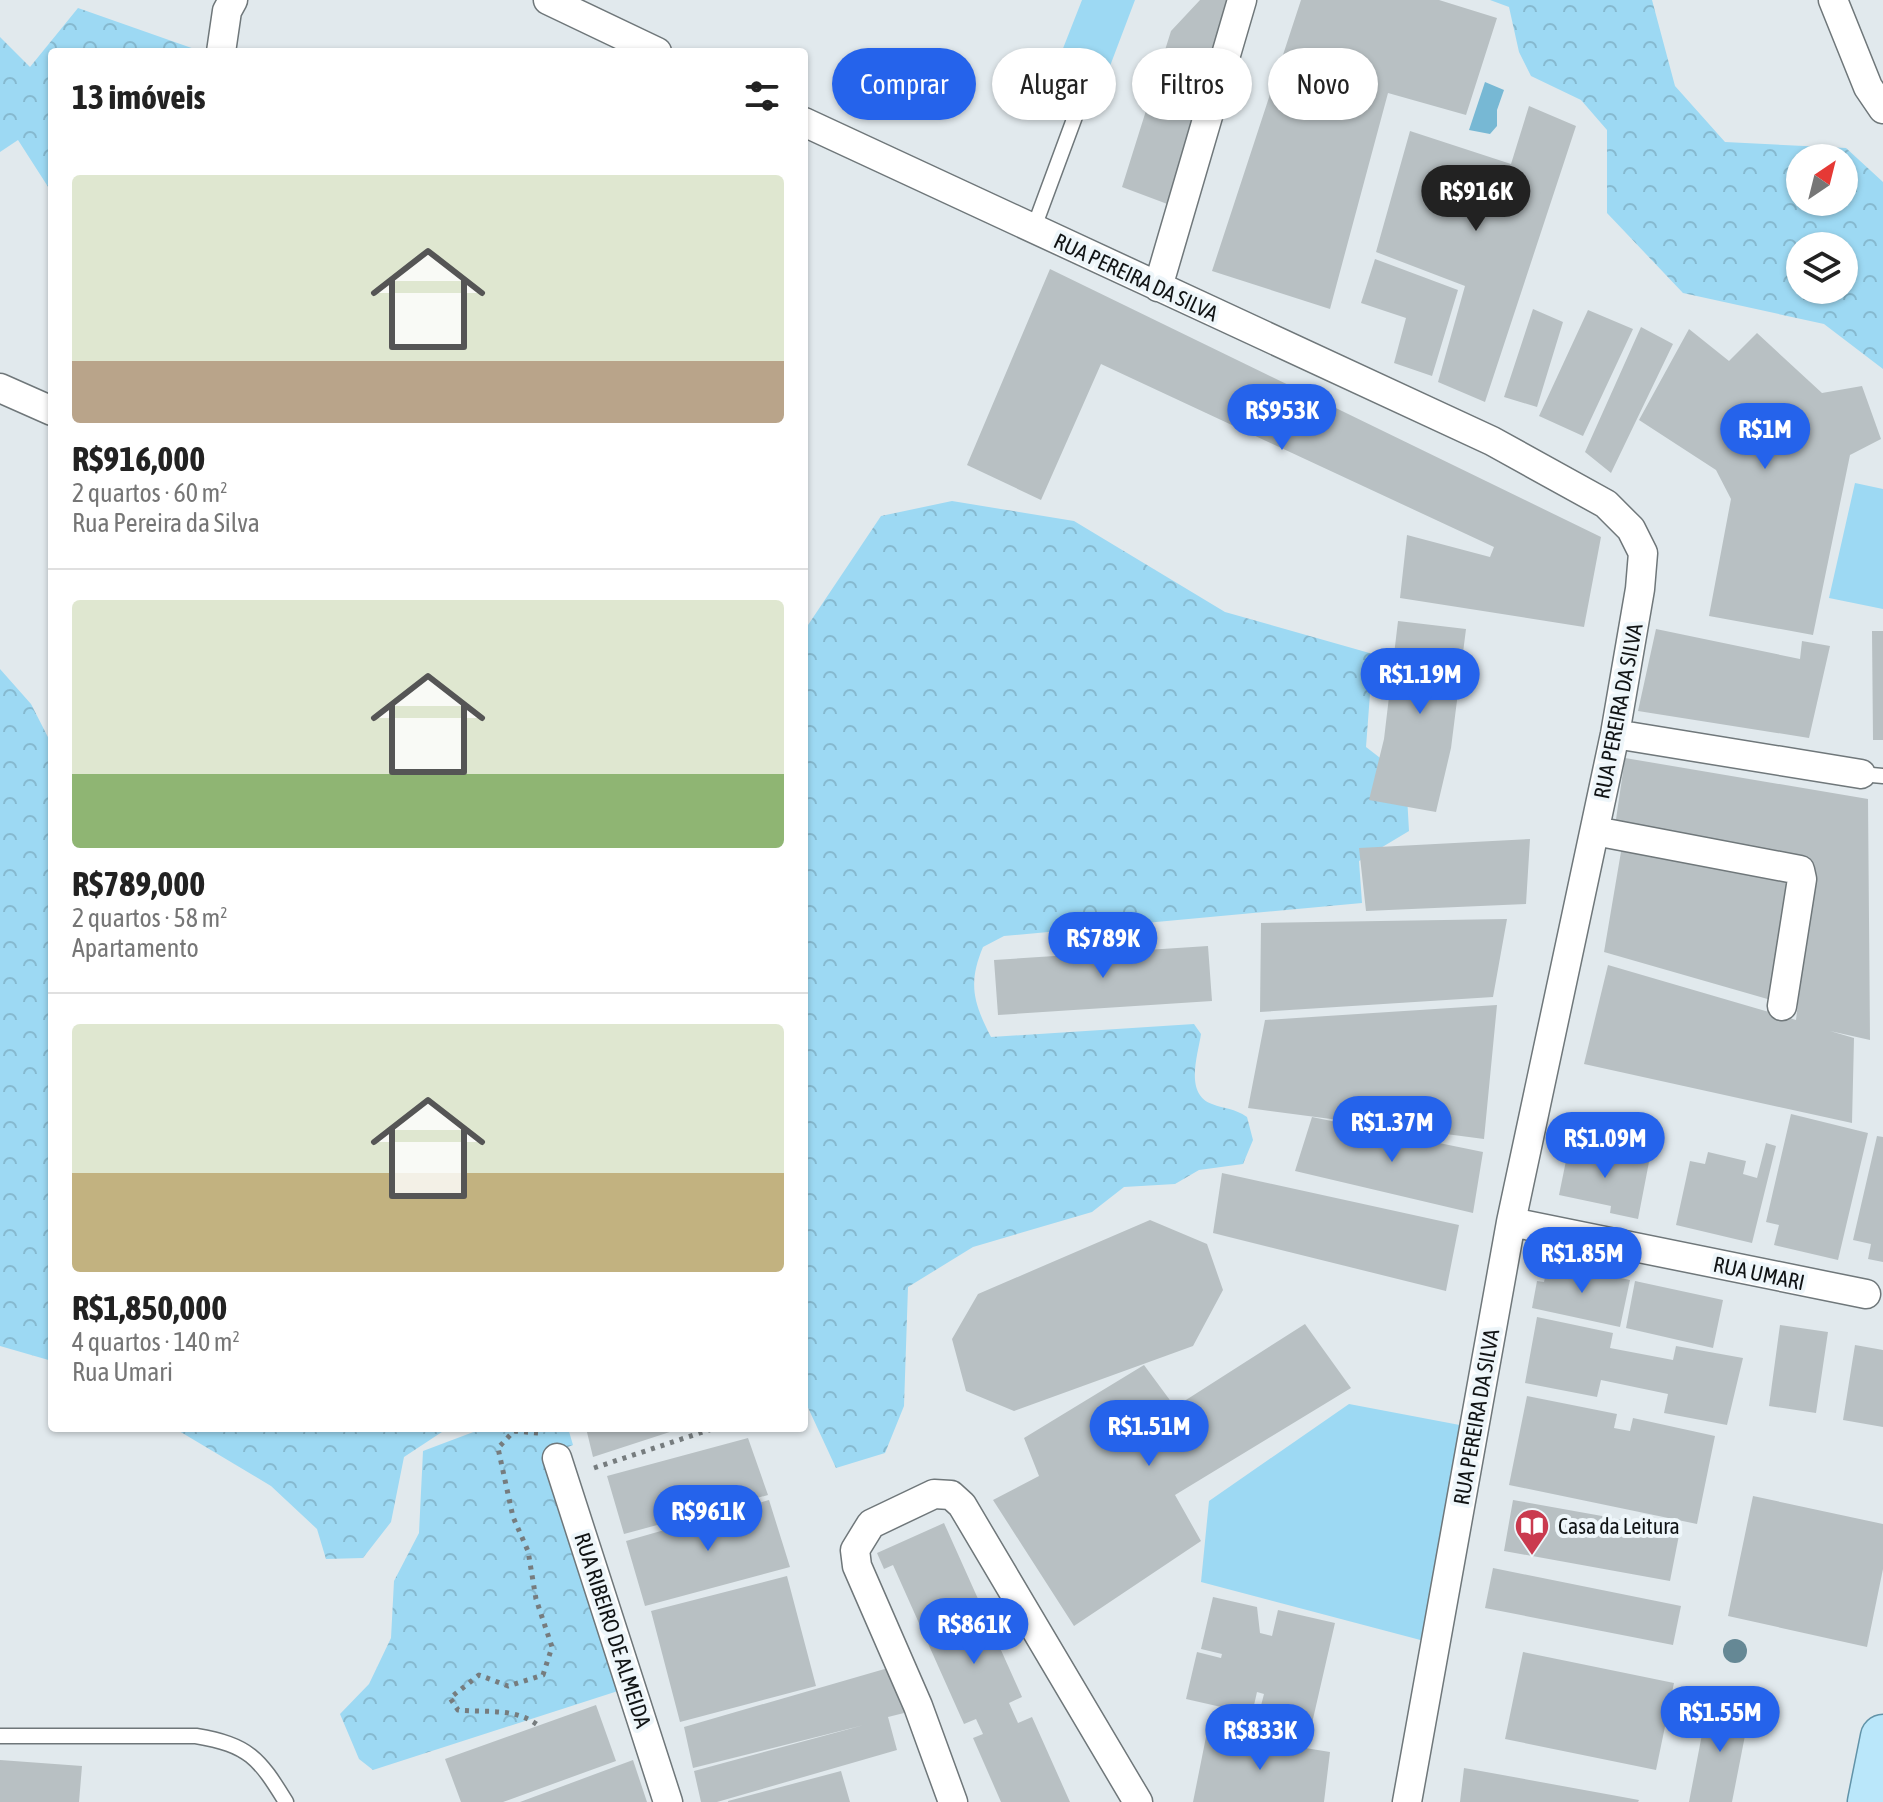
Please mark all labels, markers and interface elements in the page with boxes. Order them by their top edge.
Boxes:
chip: Comprar [832,48,976,120]
chip: Alugar [992,48,1116,120]
chip: Filtros [1132,48,1252,120]
chip: Novo [1268,48,1378,120]
icon: filters [740,74,784,118]
text: 13 imóveis [72,77,205,116]
north arrow [1786,144,1858,216]
map controls [1786,144,1858,304]
pin: R$916K [1411,165,1541,233]
text: R$916K [1439,176,1513,206]
icon: home [356,227,500,371]
street label: RUA PEREIRA DA SILVA [1050,228,1222,327]
button: layers [1786,232,1858,304]
pin: R$953K [1217,384,1347,452]
text: R$953K [1245,395,1319,425]
pin: R$1M [1718,403,1812,471]
text: R$1M [1738,414,1792,444]
text: R$916,000 [72,439,205,478]
text: 2 quartos · 60 m² [72,478,227,508]
text: Rua Pereira da Silva [72,508,260,538]
street label: RUA PEREIRA DA SILVA [1588,621,1648,801]
pin: R$1.19M [1346,648,1494,716]
icon: home [356,652,500,796]
text: R$1.19M [1379,659,1461,689]
text: R$789,000 [72,864,205,903]
text: 2 quartos · 58 m² [72,903,227,933]
pin: R$789K [1038,912,1168,980]
text: R$789K [1066,923,1140,953]
text: Apartamento [72,933,199,963]
icon: home [356,1076,500,1220]
pin: R$1.37M [1318,1096,1466,1164]
text: R$1.37M [1351,1107,1433,1137]
pin: R$1.09M [1531,1112,1679,1180]
text: R$1.09M [1564,1123,1646,1153]
pin: R$1.85M [1508,1227,1656,1295]
text: R$1.85M [1541,1238,1623,1268]
street label: RUA UMARI [1711,1251,1807,1295]
text: R$1,850,000 [72,1288,227,1327]
text: 4 quartos · 140 m² [72,1327,240,1357]
street label: RUA PEREIRA DA SILVA [1448,1327,1504,1507]
text: Rua Umari [72,1357,173,1387]
pin: R$1.51M [1075,1400,1223,1468]
text: R$1.51M [1108,1411,1190,1441]
pin: R$961K [643,1485,773,1553]
text: R$961K [671,1496,745,1526]
library icon: Casa da Leitura [1513,1507,1551,1557]
place label: Casa da Leitura [1558,1513,1680,1539]
street label: RUA RIBEIRO DE ALMEIDA [569,1529,657,1731]
pin: R$861K [909,1598,1039,1666]
text: R$861K [937,1609,1011,1639]
pin: R$1.55M [1646,1686,1794,1754]
text: R$1.55M [1679,1697,1761,1727]
pin: R$833K [1195,1704,1325,1772]
text: R$833K [1223,1715,1297,1745]

